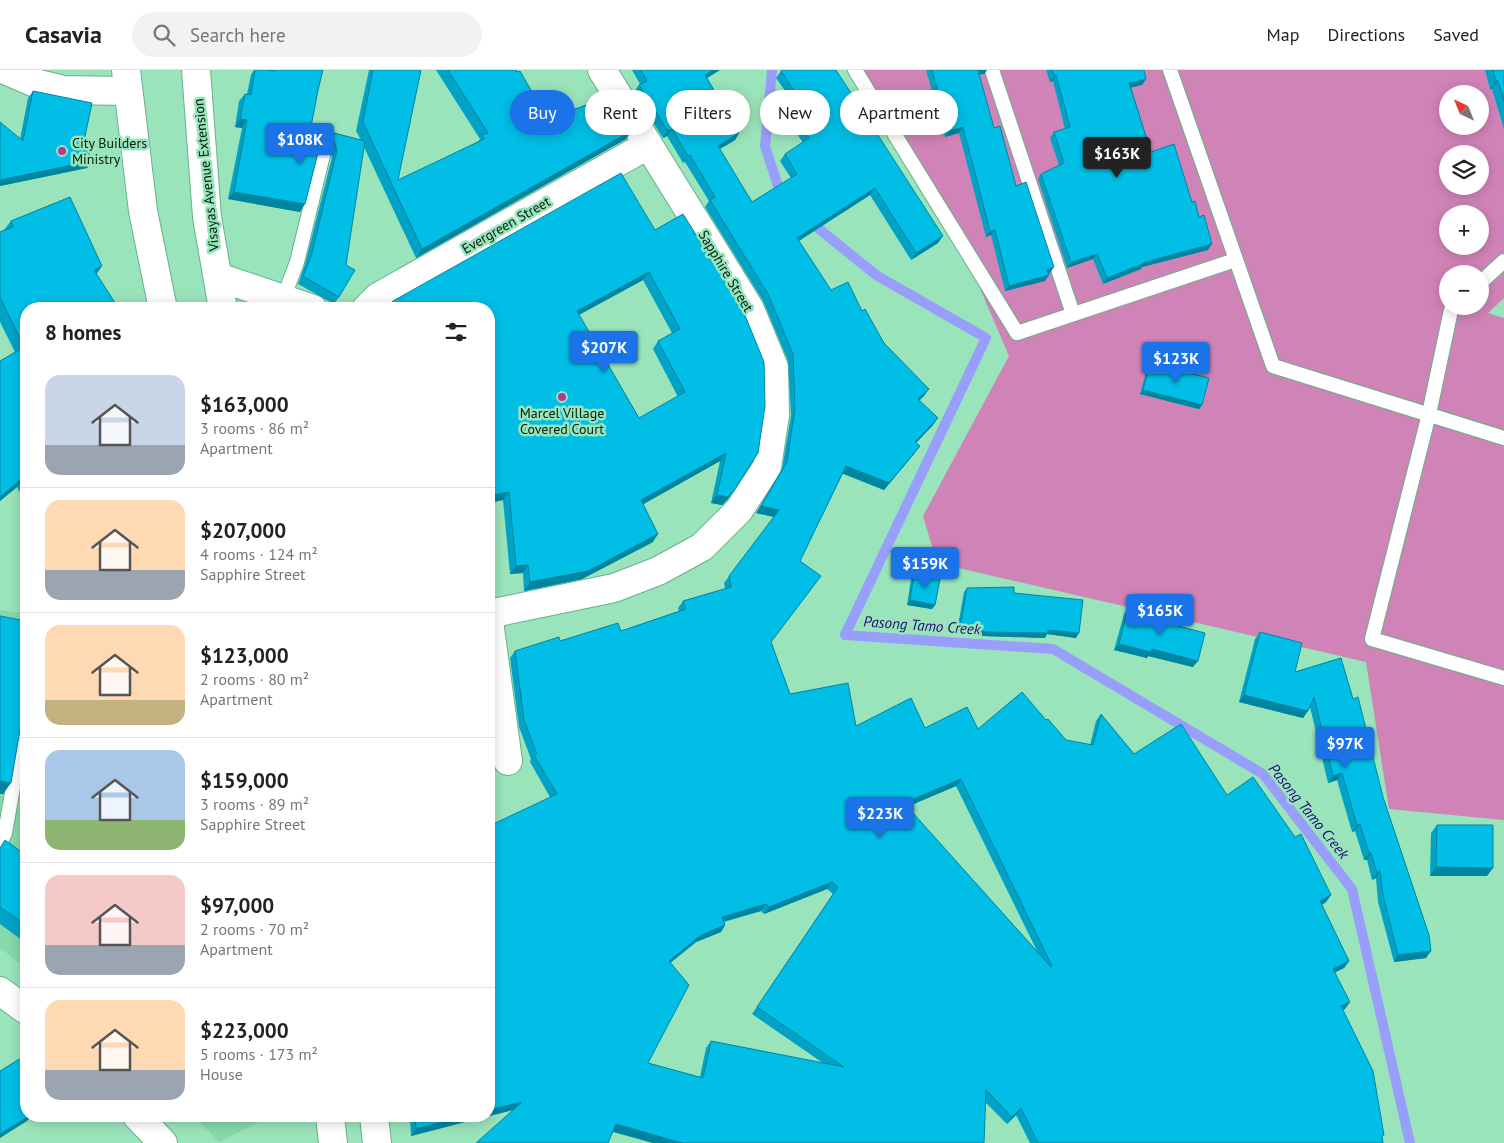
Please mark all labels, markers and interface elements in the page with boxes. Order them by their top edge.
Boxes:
search box [132,12,482,57]
text: Casavia [25,19,102,50]
icon: search [150,21,178,49]
text: Search here [190,23,286,47]
text: Map [1267,23,1299,46]
text: Directions [1327,23,1405,46]
text: Saved [1433,23,1479,46]
north arrow [1439,85,1489,135]
map controls [1439,85,1489,315]
chip: Buy [510,90,575,135]
chip: Rent [585,90,656,135]
chip: Filters [666,90,750,135]
chip: New [760,90,830,135]
chip: Apartment [840,90,958,135]
street label: Visayas Avenue Extension [189,98,223,253]
pin: $108K [265,122,335,165]
text: $108K [277,129,323,149]
place label: City Builders Ministry [72,134,147,168]
pin: $163K [1082,136,1152,179]
text: $163K [1094,143,1140,163]
marker: City Builders Ministry [56,145,68,157]
button: layers [1439,145,1489,195]
street label: Evergreen Street [458,192,554,258]
button: + [1439,205,1489,255]
street label: Sapphire Street [695,227,758,315]
button: − [1439,265,1489,315]
icon: filters [442,318,470,346]
text: 8 homes [45,319,121,346]
pin: $207K [569,330,639,373]
text: $207K [581,337,627,357]
pin: $123K [1141,342,1211,384]
text: $123K [1153,348,1199,368]
text: $163,000 [200,391,289,418]
marker: Marcel Village Covered Court [556,391,568,403]
icon: home [85,395,145,455]
place label: Marcel Village Covered Court [520,404,604,438]
text: 3 rooms · 86 m² [200,418,309,438]
text: Apartment [200,438,273,458]
text: $207,000 [200,517,286,544]
icon: home [85,520,145,580]
text: 4 rooms · 124 m² [200,544,318,564]
pin: $159K [890,546,960,589]
text: $159K [902,553,948,573]
text: Sapphire Street [200,564,306,584]
pin: $165K [1125,594,1195,636]
text: $165K [1137,600,1183,620]
water label: Pasong Tamo Creek [863,611,982,639]
text: $123,000 [200,642,289,669]
icon: home [85,645,145,705]
text: 2 rooms · 80 m² [200,669,309,689]
text: Apartment [200,689,273,709]
pin: $97K [1315,726,1375,769]
text: $97K [1326,733,1364,753]
water label: Pasong Tamo Creek [1265,759,1354,864]
text: $159,000 [200,767,289,794]
icon: home [85,770,145,830]
text: 3 rooms · 89 m² [200,794,309,814]
pin: $223K [845,796,915,839]
text: $223K [857,803,903,823]
text: Sapphire Street [200,814,306,834]
text: $97,000 [200,892,274,919]
icon: home [85,895,145,955]
text: 2 rooms · 70 m² [200,919,309,939]
text: Apartment [200,939,273,959]
text: $223,000 [200,1017,289,1044]
icon: home [85,1020,145,1080]
text: 5 rooms · 173 m² [200,1044,318,1064]
text: House [200,1064,243,1084]

